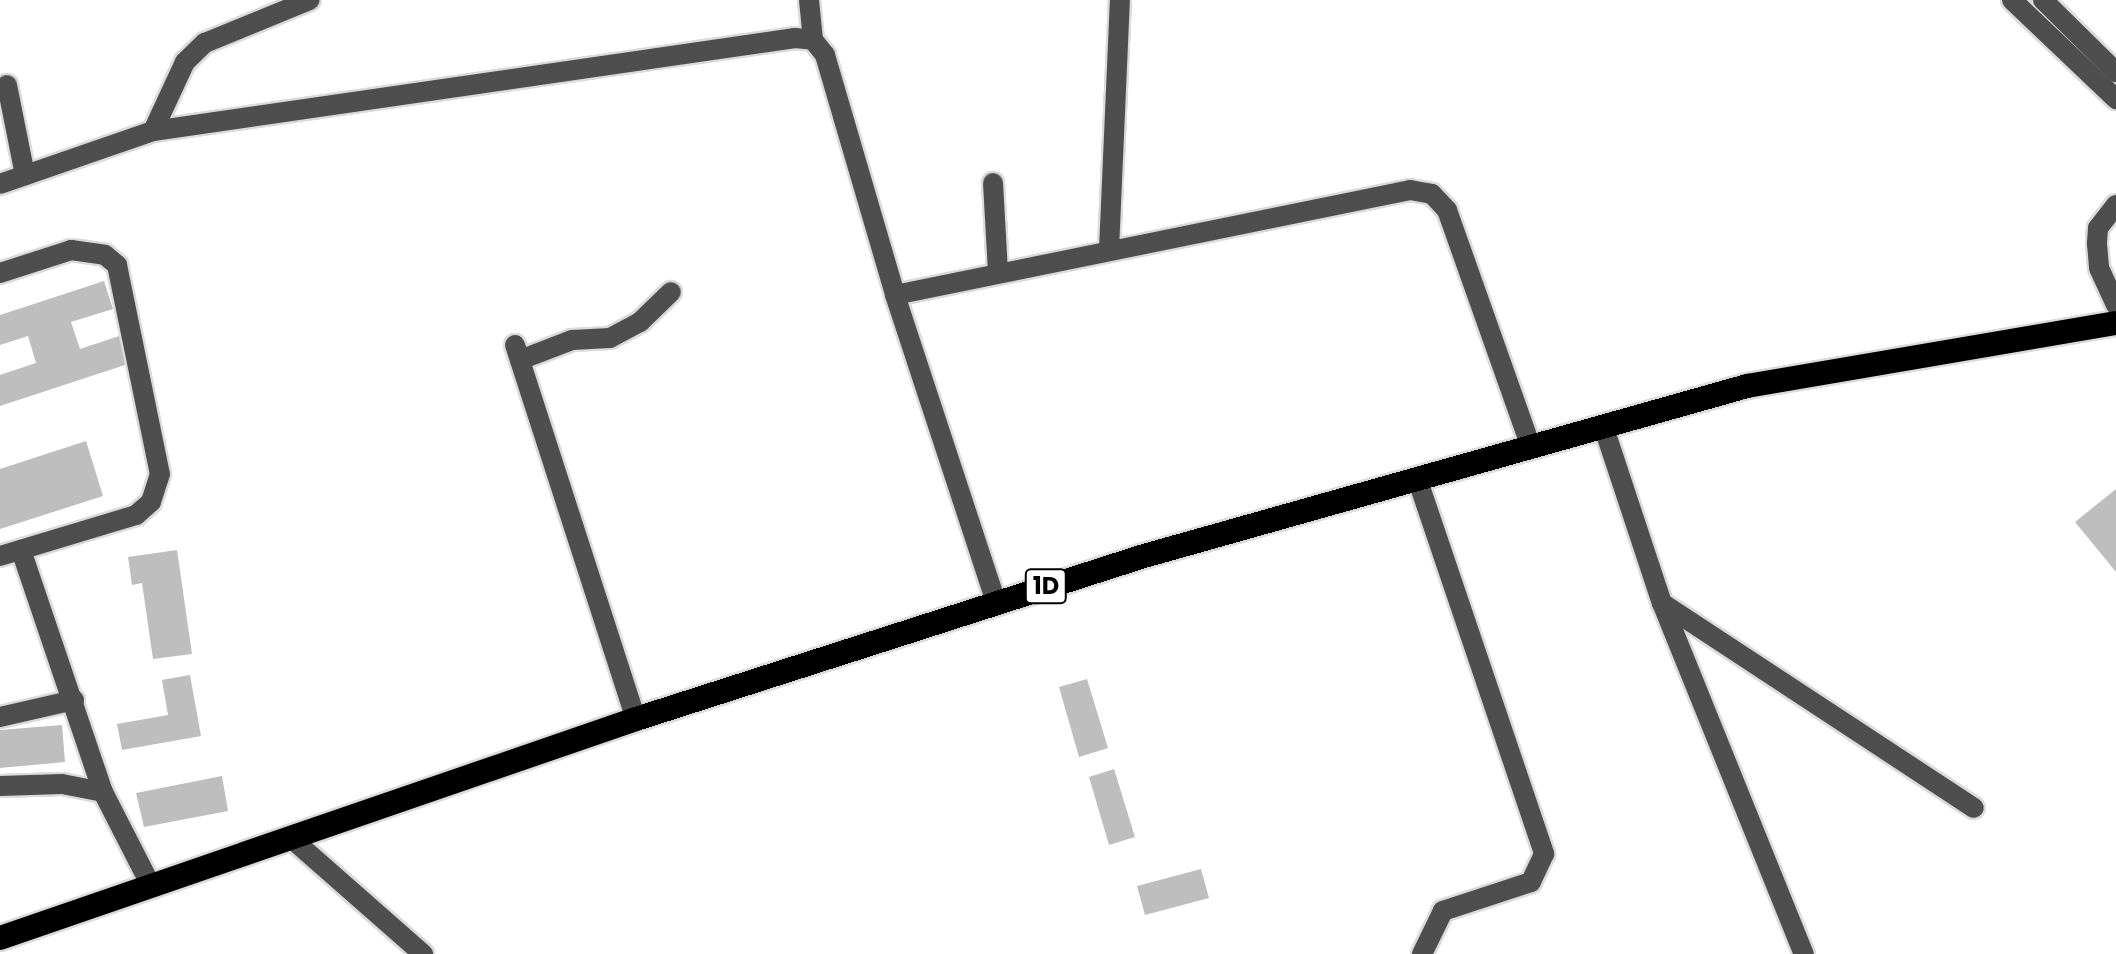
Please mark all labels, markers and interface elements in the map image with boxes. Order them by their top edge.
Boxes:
road number: 1D [1024,566,1068,606]

